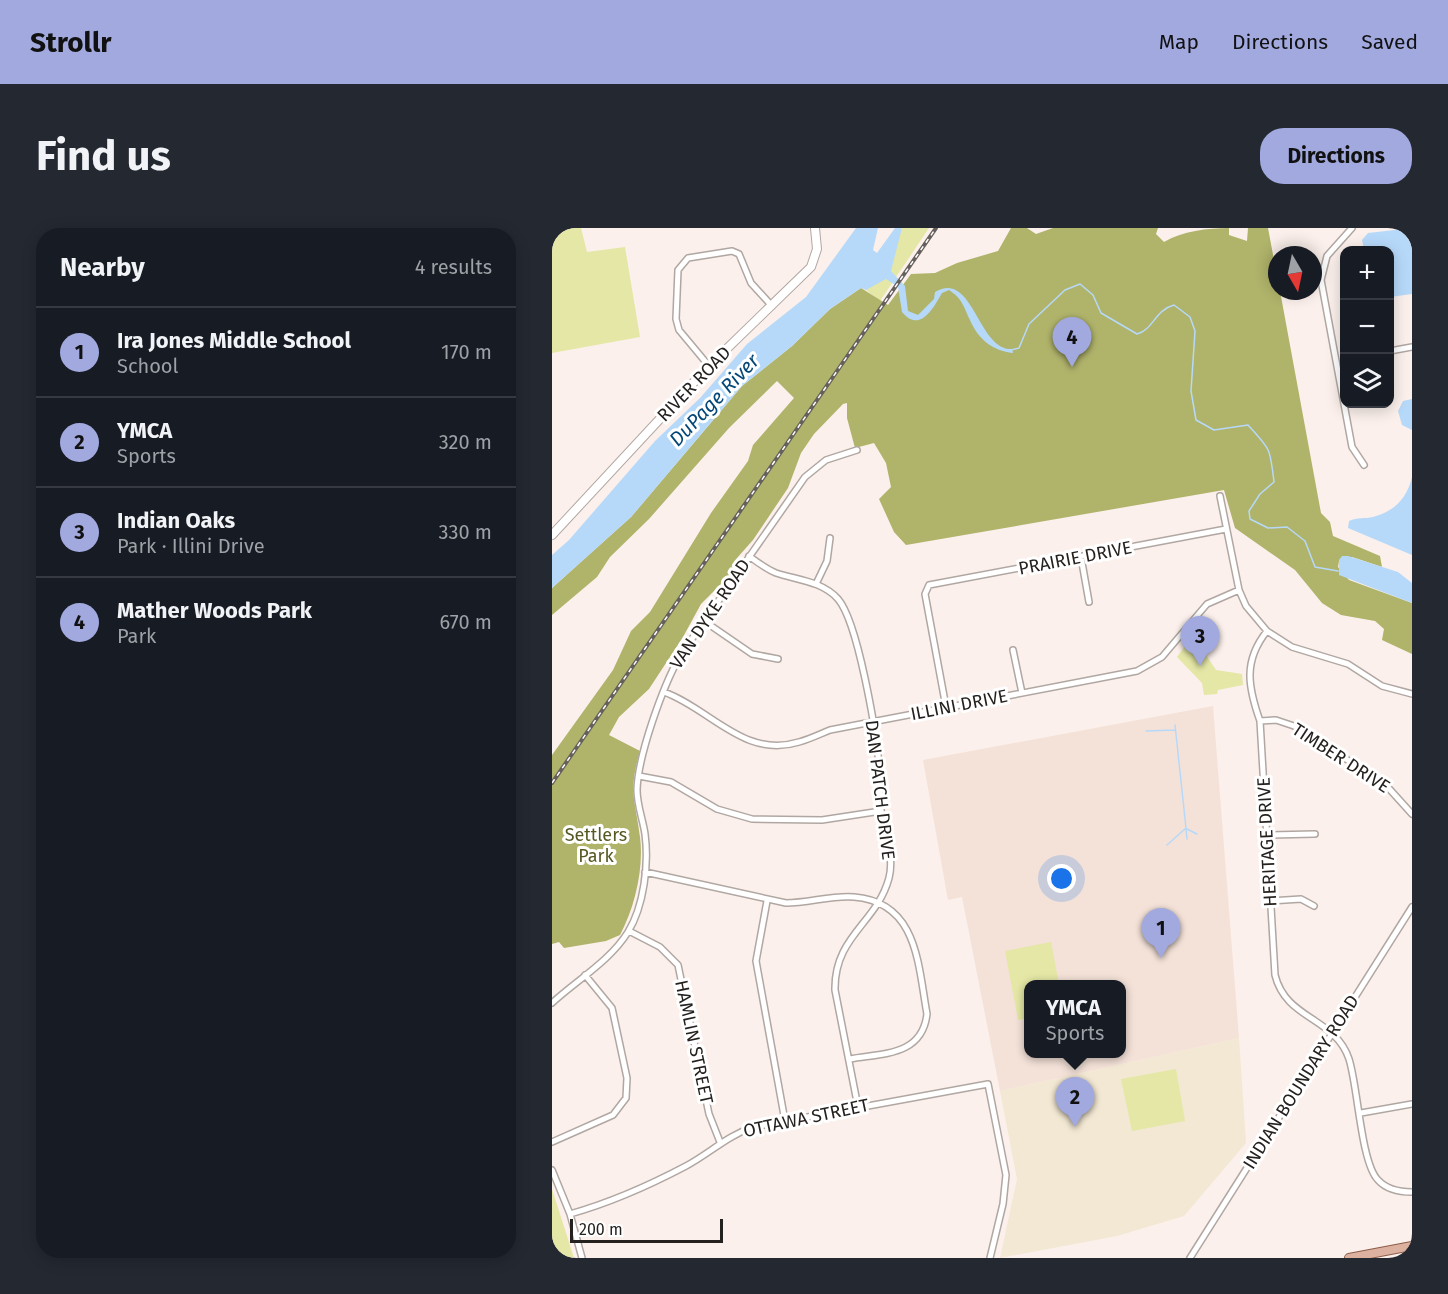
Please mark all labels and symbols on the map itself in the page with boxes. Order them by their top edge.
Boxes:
north arrow [1268,246,1322,300]
pin: 4 [1052,318,1092,367]
street label: RIVER ROAD [653,342,735,426]
water label: DuPage River [664,348,765,451]
street label: PRAIRIE DRIVE [1016,536,1134,580]
street label: VAN DYKE ROAD [665,555,755,673]
pin: 3 [1180,616,1220,666]
street label: ILLINI DRIVE [909,685,1009,725]
street label: TIMBER DRIVE [1288,718,1394,798]
street label: DAN PATCH DRIVE [861,719,899,861]
street label: HERITAGE DRIVE [1253,777,1281,907]
park label: Settlers Park [565,824,627,867]
your location [1047,864,1076,893]
pin: 1 [1142,908,1180,958]
street label: HAMLIN STREET [670,978,718,1107]
street label: INDIAN BOUNDARY ROAD [1238,991,1364,1173]
pin: 2 [1056,1078,1094,1127]
street label: OTTAWA STREET [741,1094,872,1142]
scale bar [570,1216,723,1244]

